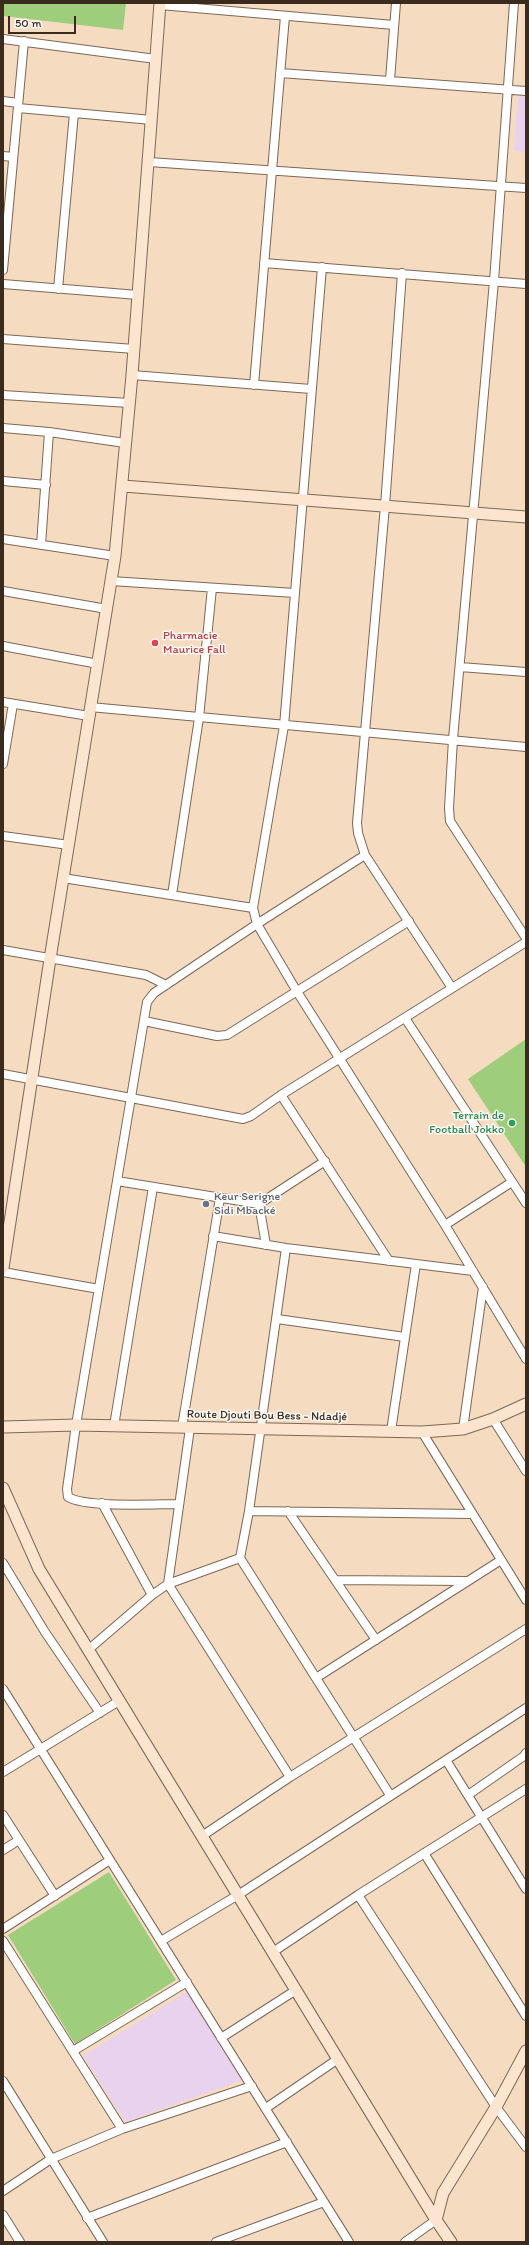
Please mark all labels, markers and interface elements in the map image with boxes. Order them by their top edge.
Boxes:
scale bar [10,8,78,34]
text: 50 m [15,16,41,30]
place label: Pharmacie Maurice Fall [163,629,226,657]
marker: Pharmacie Maurice Fall [150,638,160,648]
place label: Terrain de Football Jokko [429,1109,504,1137]
marker: Terrain de Football Jokko [507,1118,517,1128]
place label: Keur Serigne Sidi Mbacké [214,1190,280,1218]
marker: Keur Serigne Sidi Mbacké [201,1199,211,1209]
street label: Route Djouti Bou Bess - Ndadjé [187,1407,347,1425]

